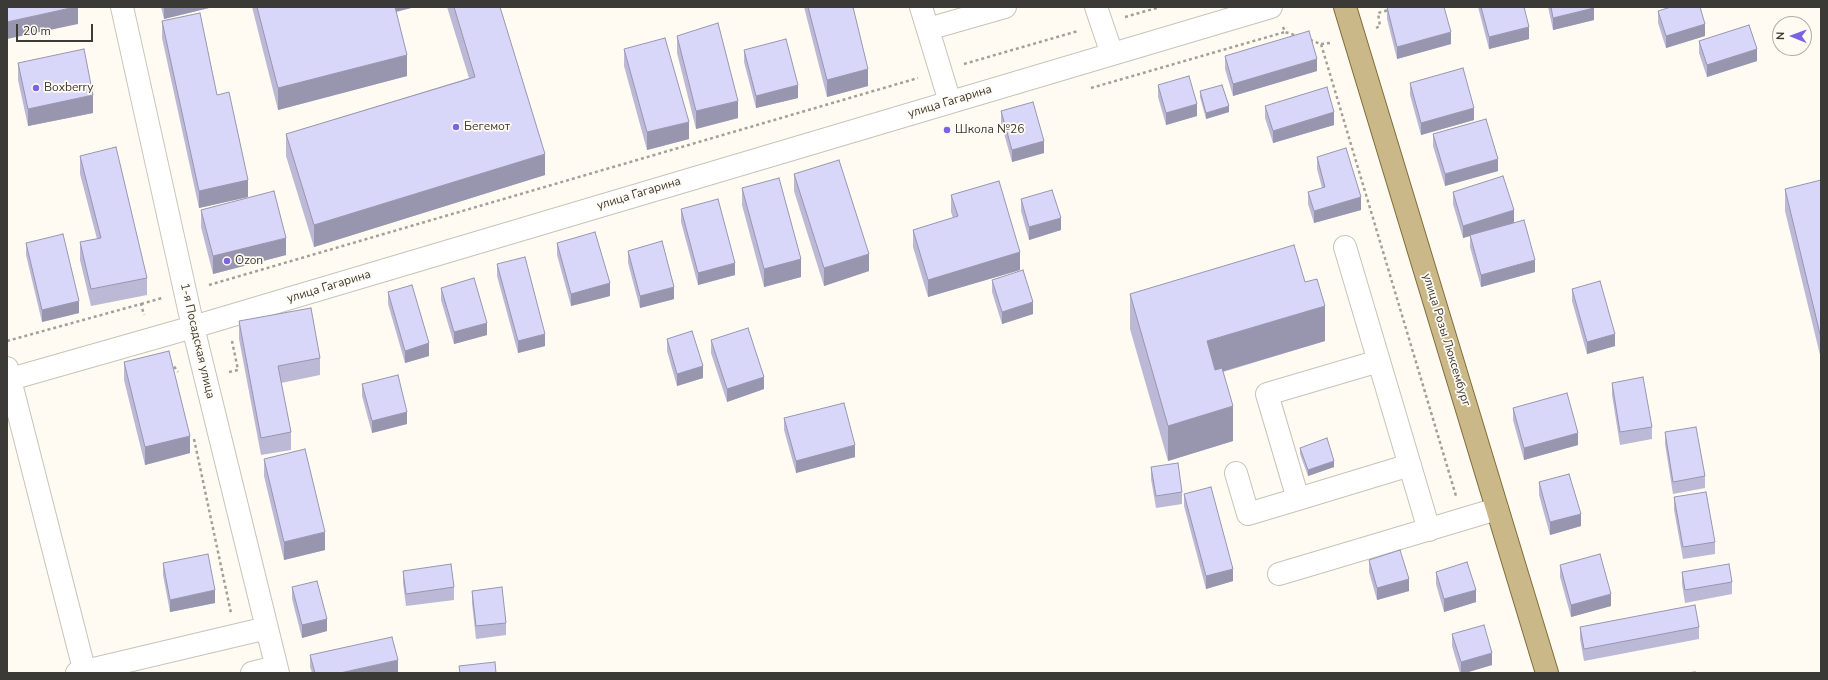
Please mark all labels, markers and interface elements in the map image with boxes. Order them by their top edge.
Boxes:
scale bar [18,16,95,42]
north arrow [1772,16,1812,56]
text: 20 m [23,23,51,39]
text: N [1773,32,1788,40]
place label: Boxberry [44,81,93,95]
street label: улица Гагарина [906,82,994,122]
marker: Boxberry [31,83,41,93]
place label: Бегемот [464,120,510,134]
marker: Бегемот [451,122,461,132]
place label: Школа №26 [955,123,1024,137]
marker: Школа №26 [942,125,952,135]
street label: улица Гагарина [595,174,683,214]
place label: Ozon [235,254,263,268]
marker: Ozon [222,256,232,266]
street label: улица Гагарина [285,267,373,307]
street label: улица Розы Люксембург [1419,272,1473,408]
street label: 1-я Посадская улица [177,282,217,400]

